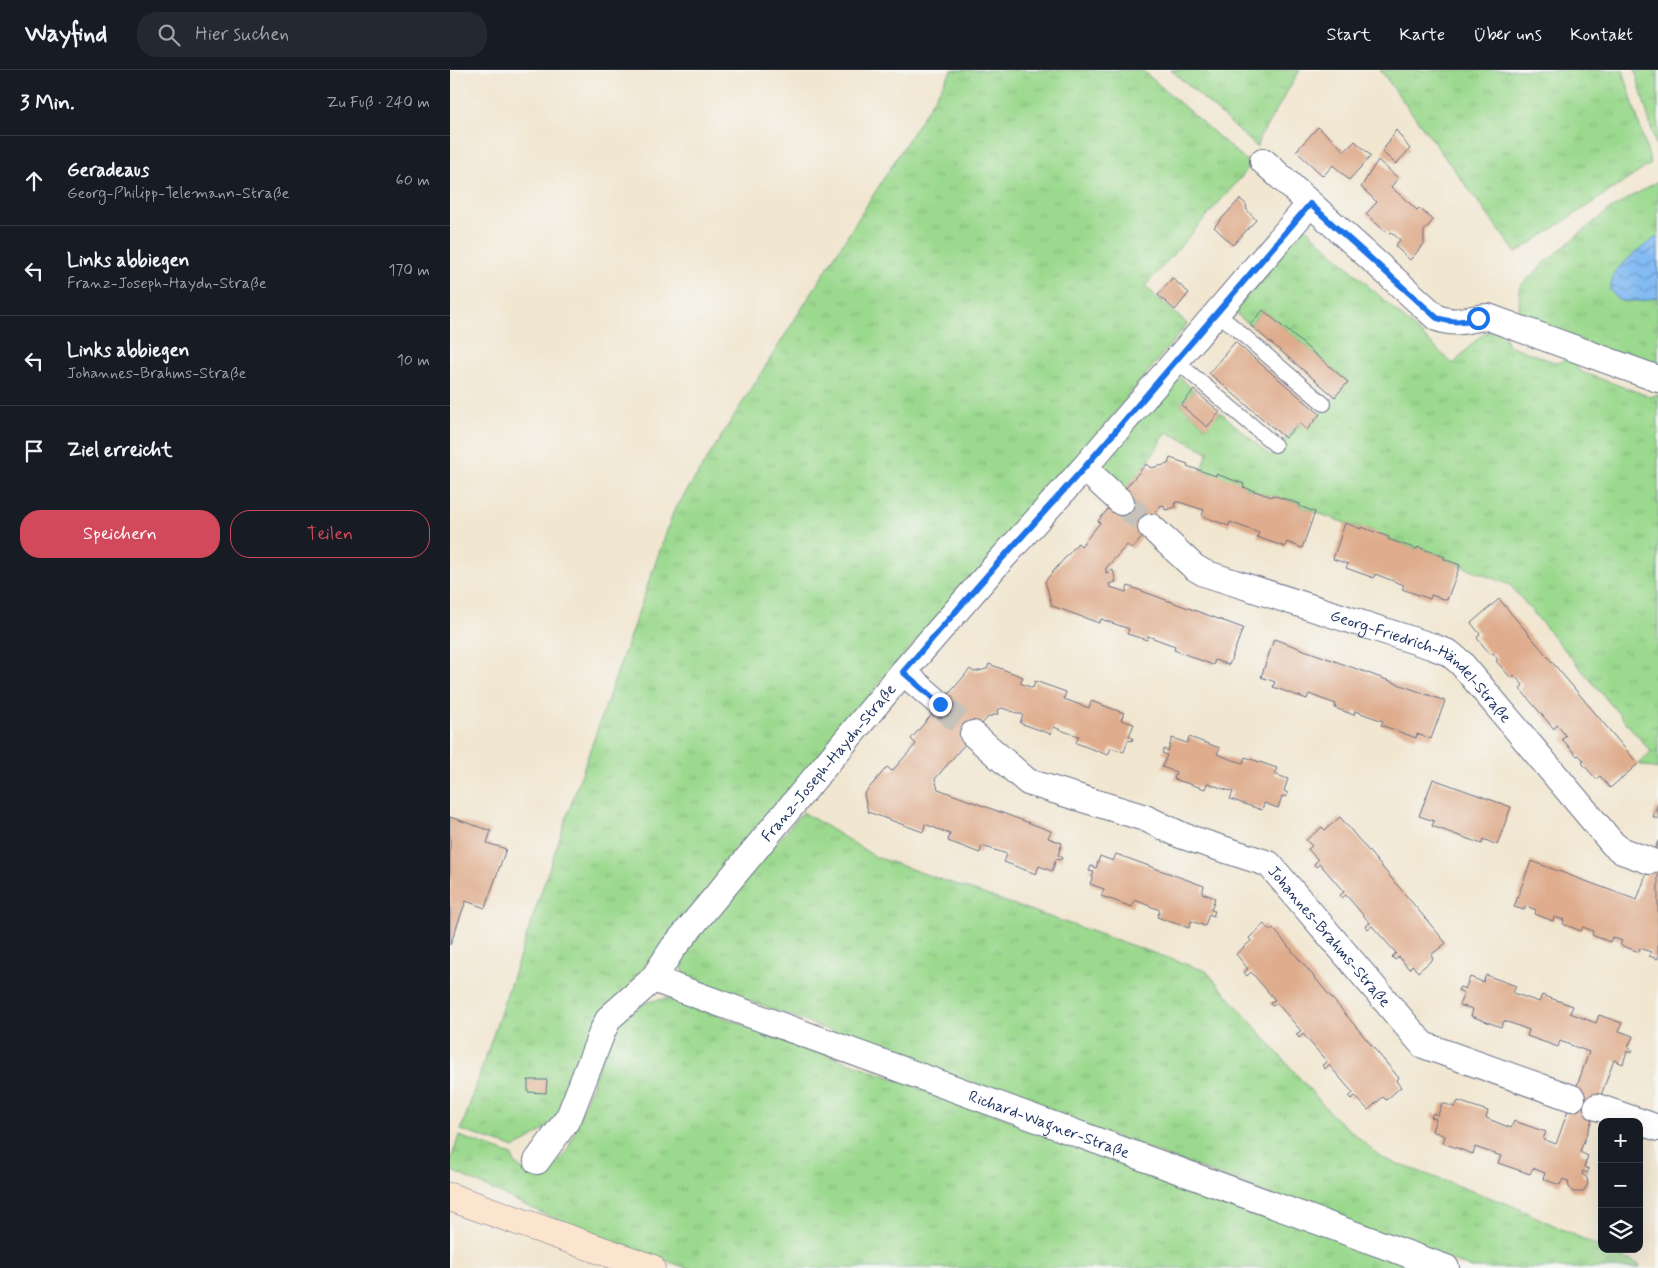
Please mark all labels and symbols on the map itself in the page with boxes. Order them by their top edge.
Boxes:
route start [1467,307,1490,330]
street label: Georg-Friedrich-Händel-Straße [1327,605,1516,728]
street label: Franz-Joseph-Haydn-Straße [757,679,901,846]
route end [929,693,952,716]
street label: Johannes-Brahms-Straße [1263,861,1395,1012]
street label: Richard-Wagner-Straße [966,1086,1133,1164]

